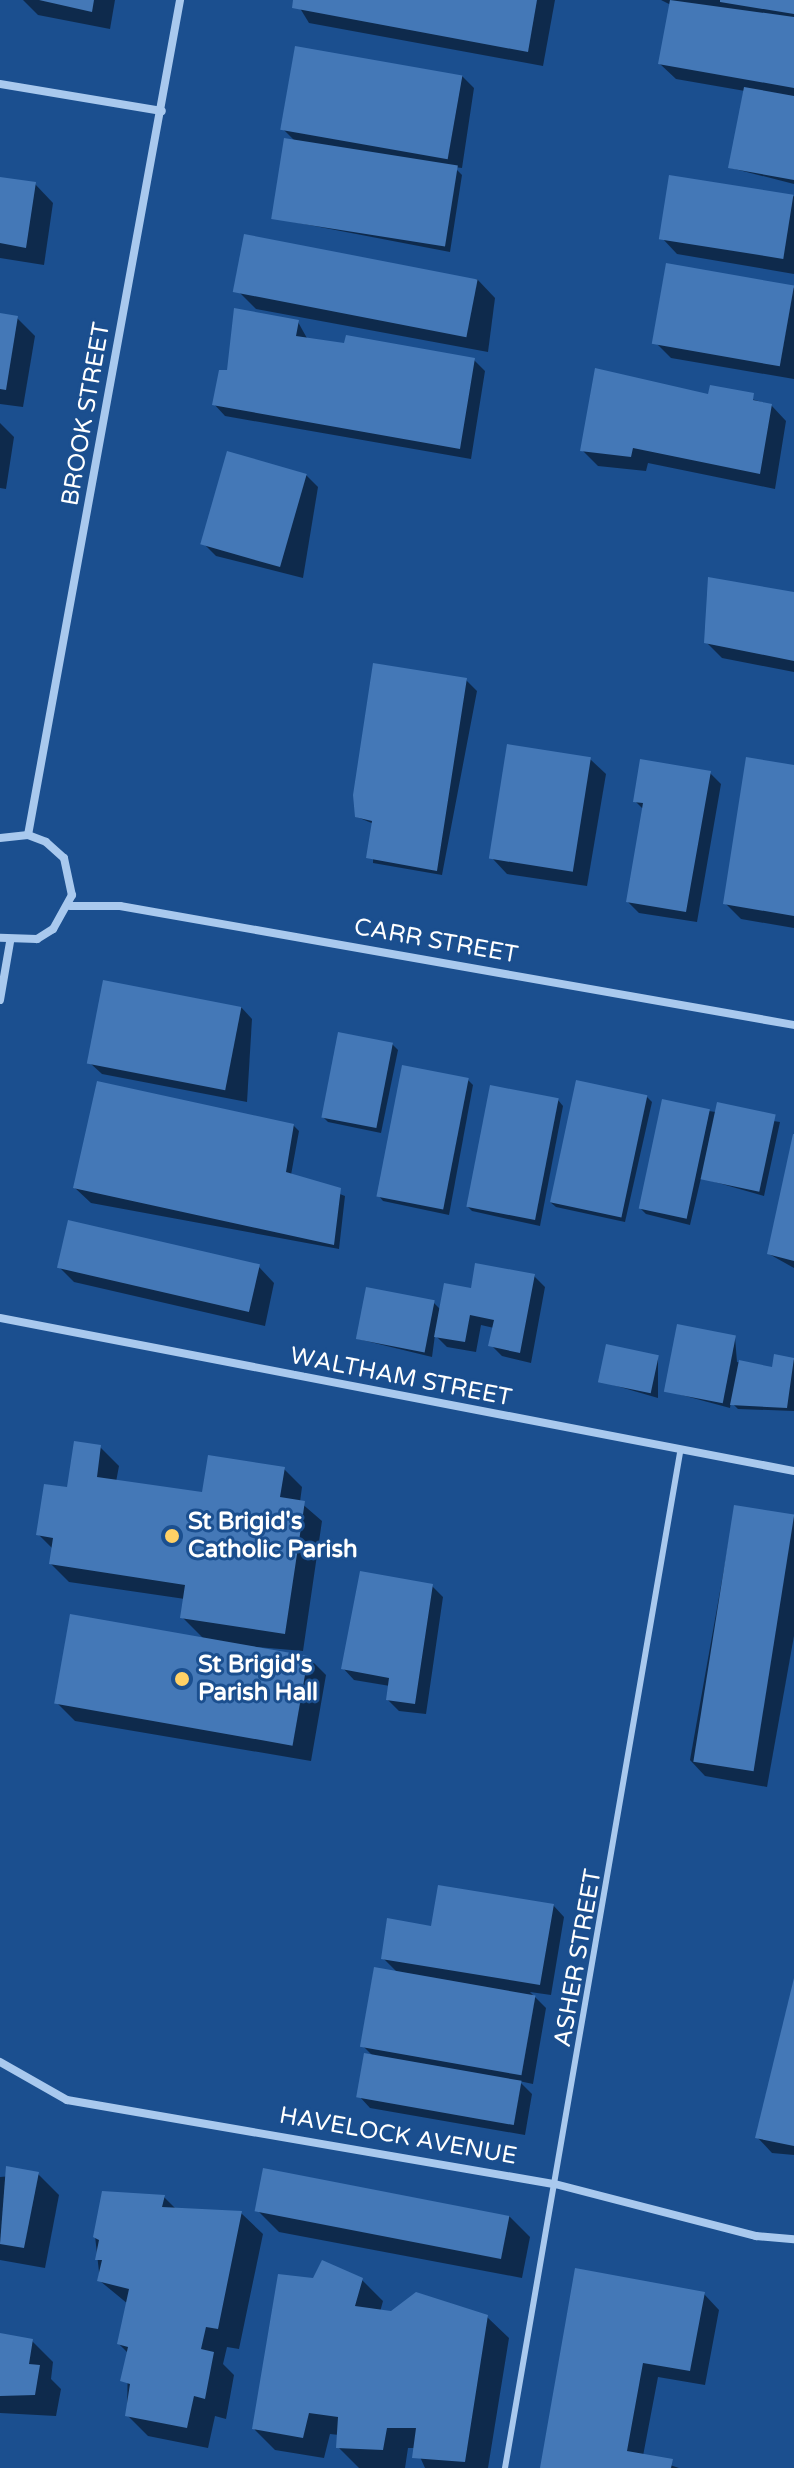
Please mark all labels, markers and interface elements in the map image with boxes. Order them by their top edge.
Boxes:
street label: BROOK STREET [56,320,116,508]
street label: CARR STREET [352,912,520,970]
street label: WALTHAM STREET [288,1341,514,1413]
place label: St Brigid's Catholic Parish [188,1508,358,1564]
marker: St Brigid's Catholic Parish [163,1527,181,1545]
place label: St Brigid's Parish Hall [198,1651,318,1707]
marker: St Brigid's Parish Hall [173,1670,191,1688]
street label: ASHER STREET [548,1867,608,2049]
street label: HAVELOCK AVENUE [277,2101,519,2171]

